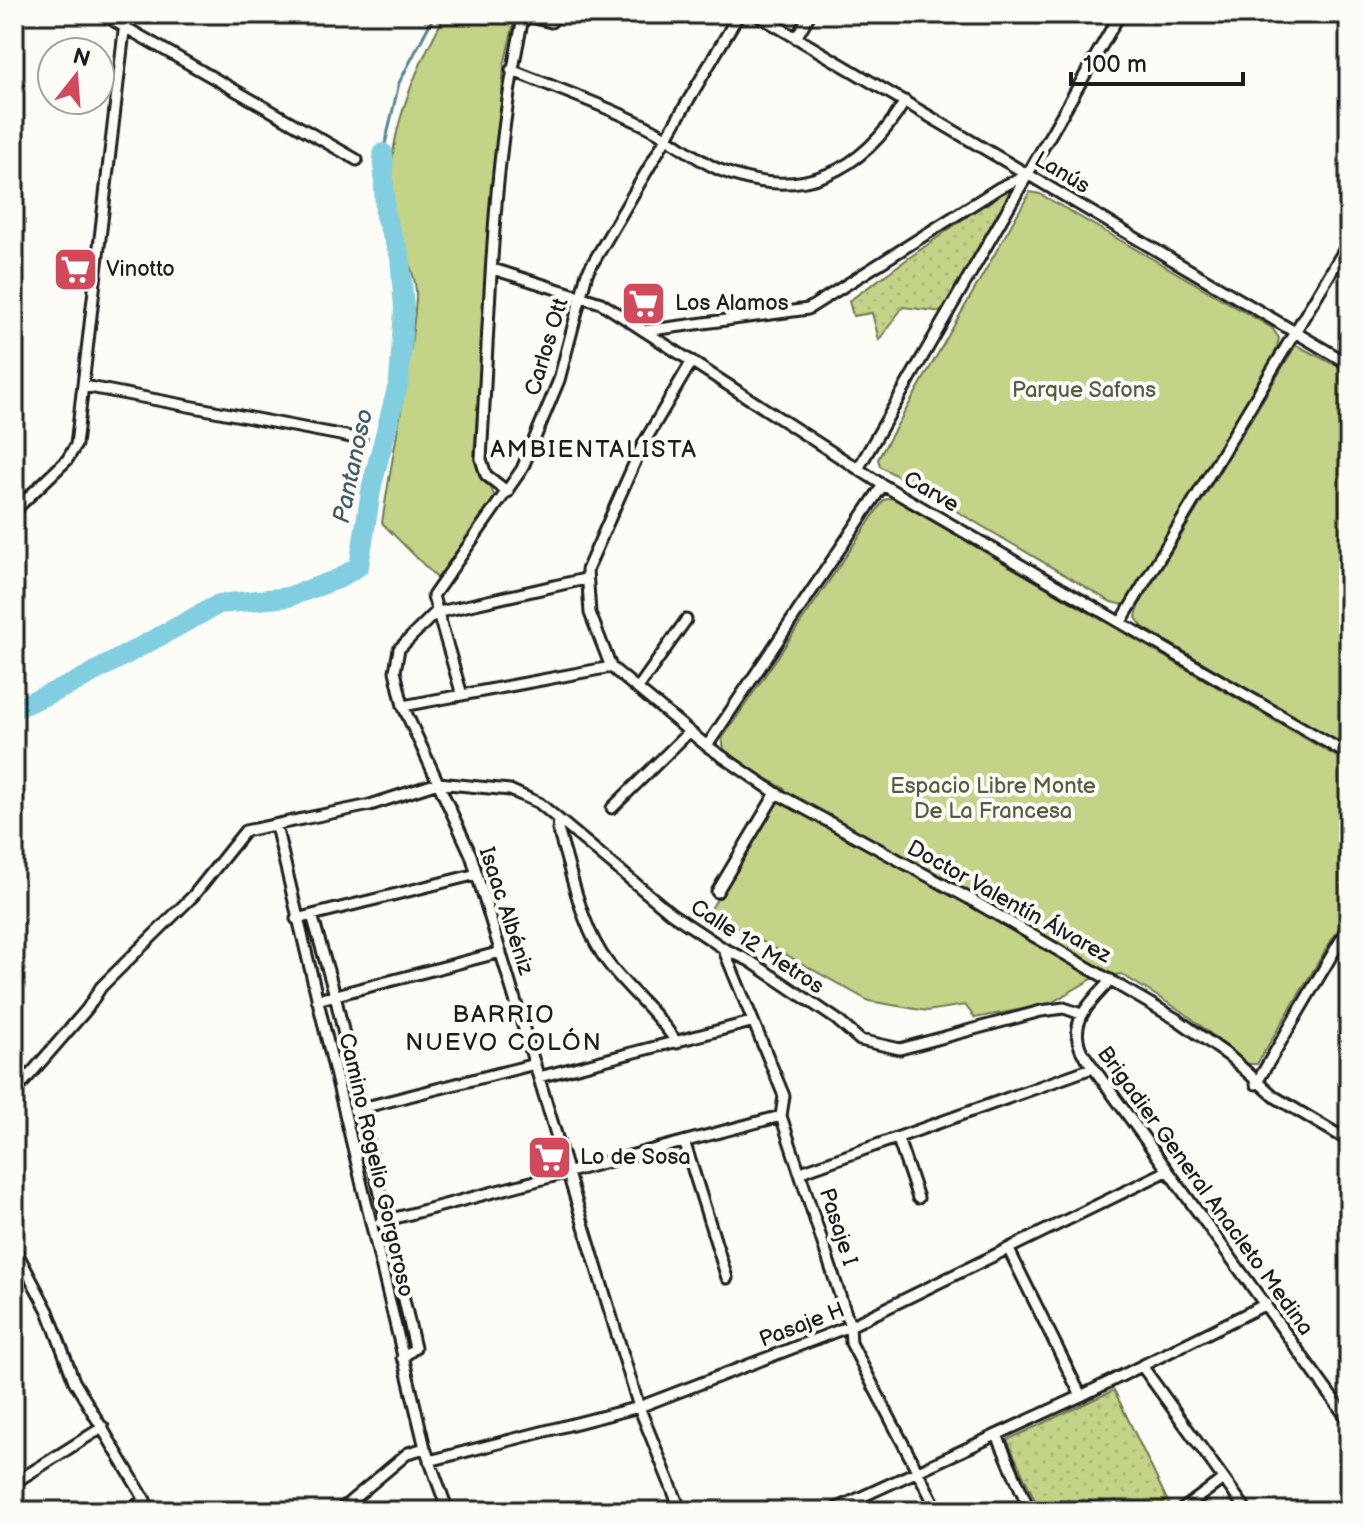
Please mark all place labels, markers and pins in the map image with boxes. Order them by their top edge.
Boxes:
supermarket icon: Vinotto [51,245,99,293]
place label: Vinotto [106,256,175,283]
supermarket icon: Los Alamos [620,279,668,327]
place label: Los Alamos [675,290,789,317]
supermarket icon: Lo de Sosa [525,1133,573,1181]
place label: Lo de Sosa [580,1144,691,1171]

